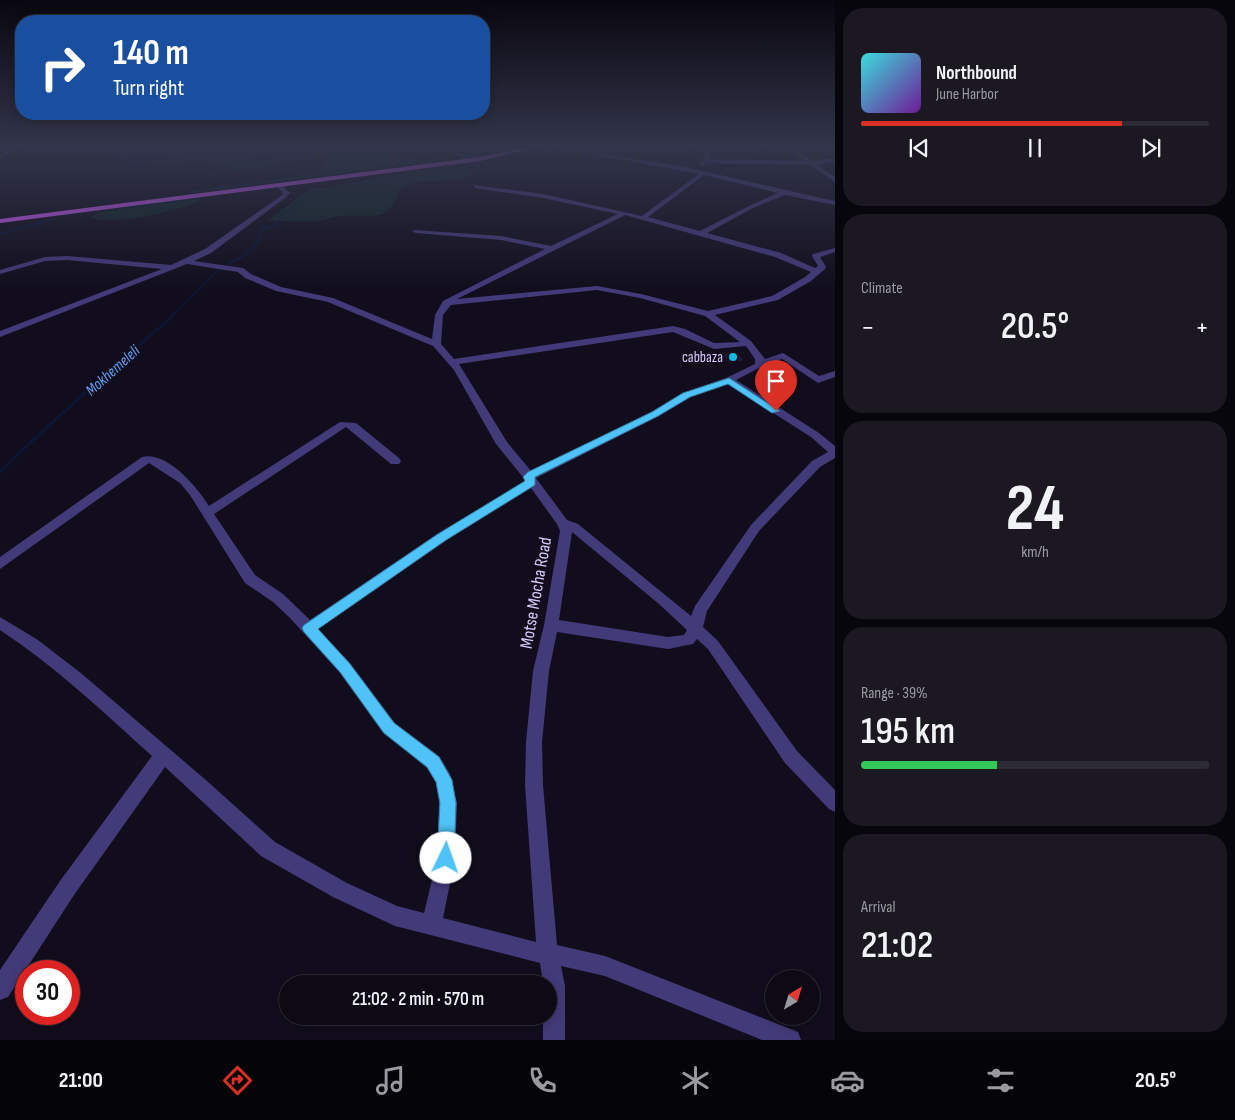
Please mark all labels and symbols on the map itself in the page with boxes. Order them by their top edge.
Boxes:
water label: Mokhemeleli [82,341,145,400]
place label: cabbaza [682,348,723,367]
marker: cabbaza [727,351,739,363]
pin [755,360,797,411]
street label: Motse Mocha Road [516,536,556,650]
position arrow [419,831,471,883]
speed limit sign: 30 [15,960,80,1025]
north arrow [765,970,820,1025]

